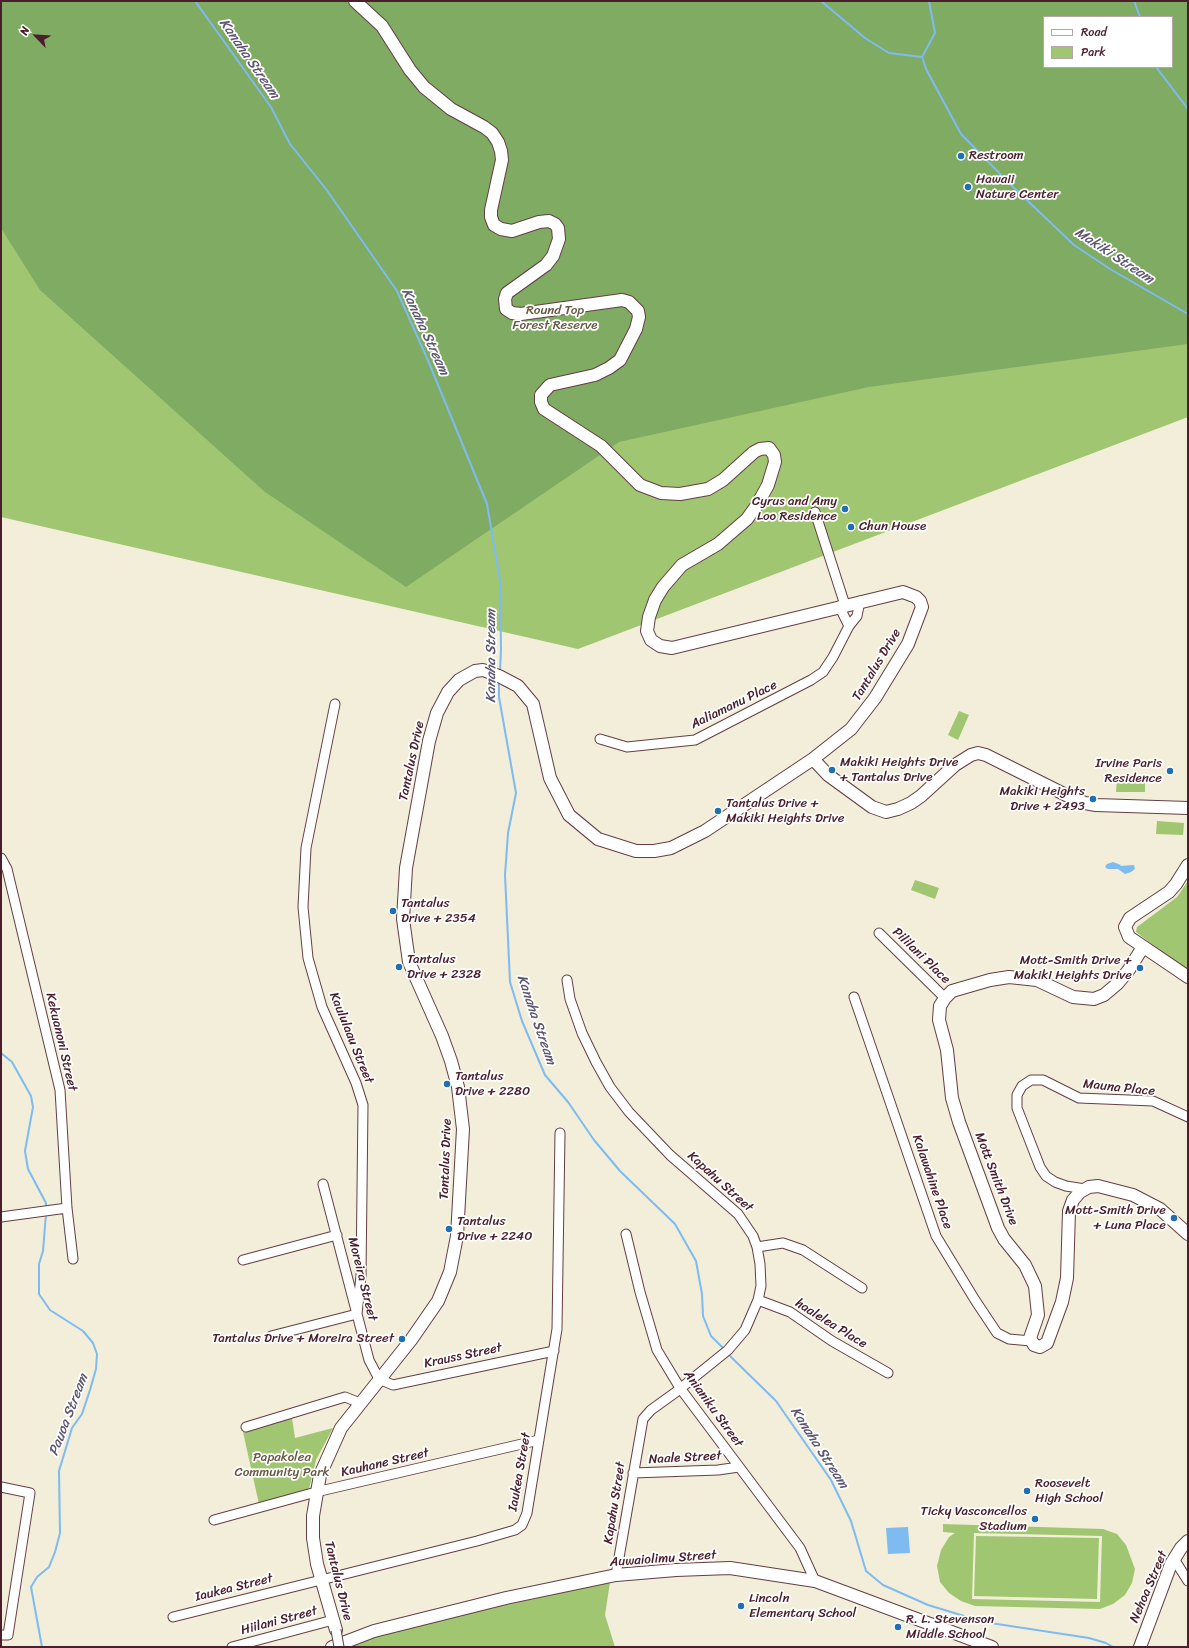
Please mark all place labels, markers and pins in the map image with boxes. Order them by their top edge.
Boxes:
place label: Restroom [969,148,1024,164]
marker: Restroom [956,151,966,161]
place label: Hawaii Nature Center [976,172,1059,203]
marker: Hawaii Nature Center [963,182,973,192]
place label: Cyrus and Amy Loo Residence [752,494,837,525]
marker: Cyrus and Amy Loo Residence [840,504,850,514]
place label: Chun House [859,519,926,535]
marker: Chun House [846,522,856,532]
place label: Makiki Heights Drive + Tantalus Drive [840,755,958,786]
place label: Irvine Paris Residence [1095,756,1162,787]
marker: Makiki Heights Drive + Tantalus Drive [827,765,837,775]
marker: Irvine Paris Residence [1165,766,1175,776]
place label: Makiki Heights Drive + 2493 [999,784,1085,815]
marker: Makiki Heights Drive + 2493 [1088,794,1098,804]
place label: Tantalus Drive + Makiki Heights Drive [726,796,844,827]
marker: Tantalus Drive + Makiki Heights Drive [713,806,723,816]
place label: Tantalus Drive + 2354 [401,896,476,927]
marker: Tantalus Drive + 2354 [388,906,398,916]
place label: Tantalus Drive + 2328 [407,952,481,983]
place label: Mott-Smith Drive + Makiki Heights Drive [1014,953,1132,984]
marker: Tantalus Drive + 2328 [394,962,404,972]
marker: Mott-Smith Drive + Makiki Heights Drive [1135,963,1145,973]
place label: Tantalus Drive + 2280 [455,1069,530,1100]
marker: Tantalus Drive + 2280 [442,1079,452,1089]
place label: Mott-Smith Drive + Luna Place [1065,1203,1166,1234]
marker: Mott-Smith Drive + Luna Place [1169,1213,1179,1223]
place label: Tantalus Drive + 2240 [457,1214,532,1245]
marker: Tantalus Drive + 2240 [444,1224,454,1234]
place label: Tantalus Drive + Moreira Street [212,1331,394,1347]
marker: Tantalus Drive + Moreira Street [397,1334,407,1344]
place label: Roosevelt High School [1035,1476,1103,1507]
marker: Roosevelt High School [1022,1486,1032,1496]
place label: Ticky Vasconcellos Stadium [921,1504,1027,1535]
marker: Ticky Vasconcellos Stadium [1030,1514,1040,1524]
place label: Lincoln Elementary School [749,1591,856,1622]
marker: Lincoln Elementary School [736,1601,746,1611]
place label: R. L. Stevenson Middle School [906,1612,994,1643]
marker: R. L. Stevenson Middle School [893,1622,903,1632]

